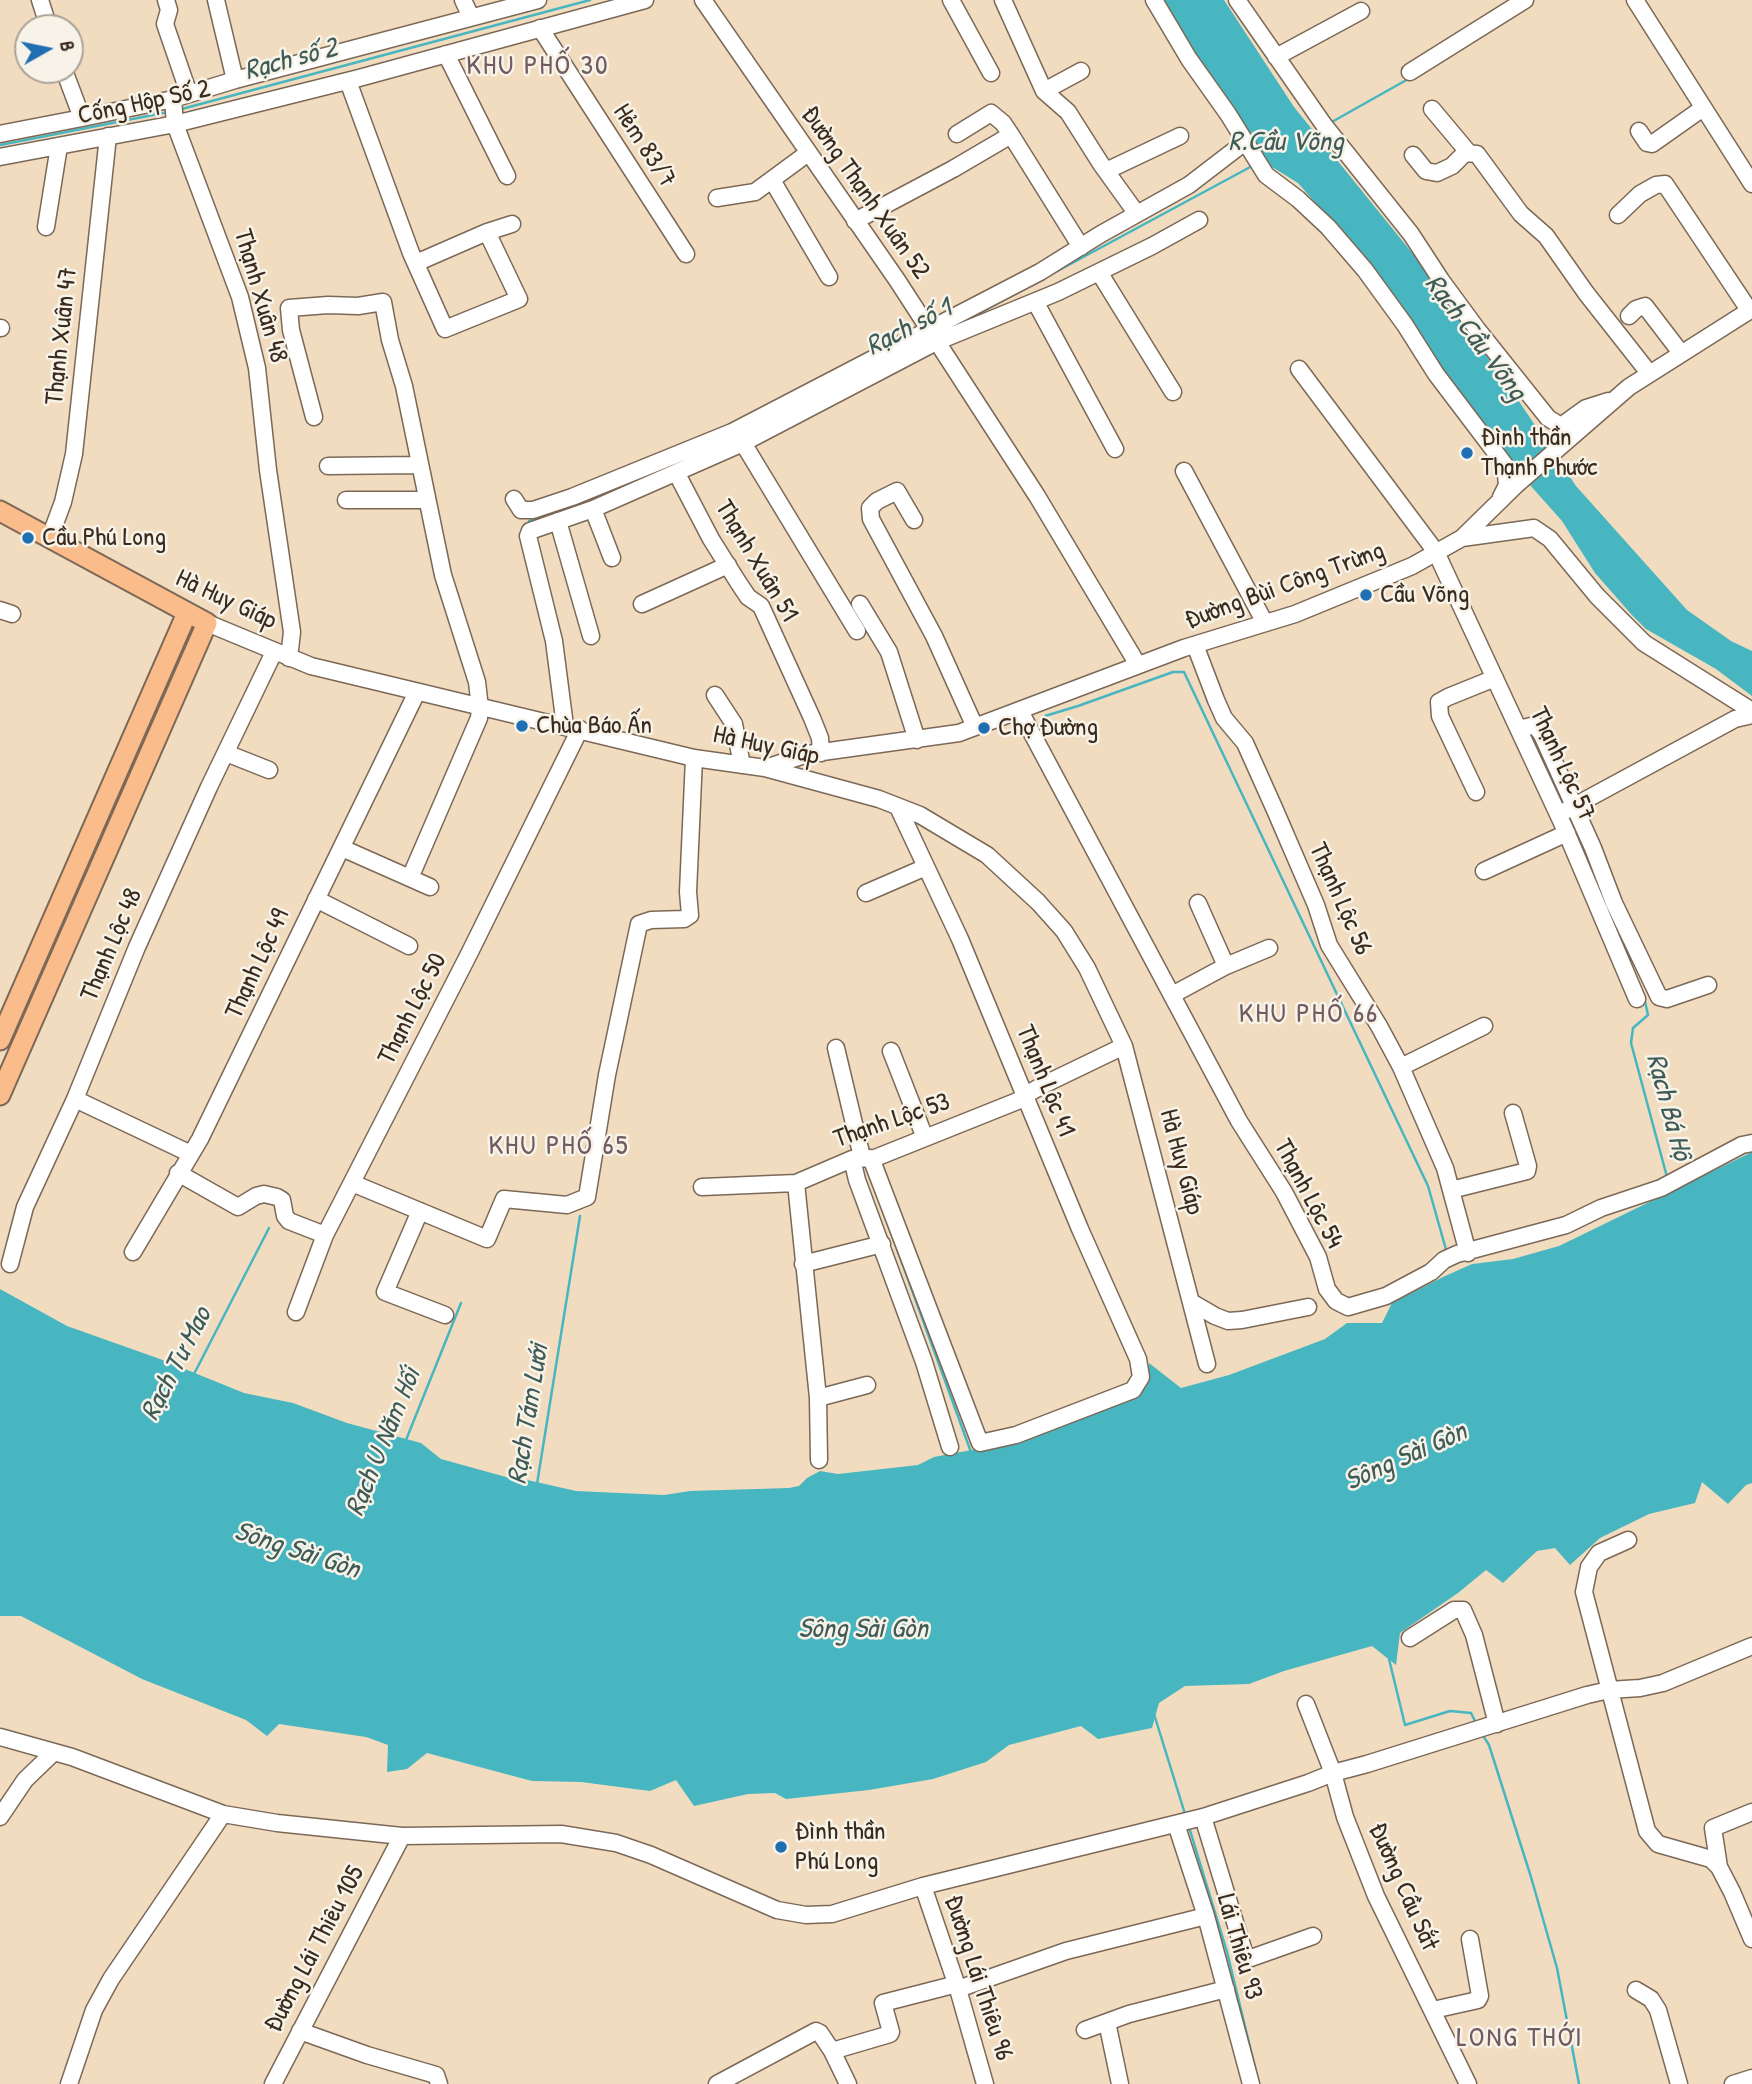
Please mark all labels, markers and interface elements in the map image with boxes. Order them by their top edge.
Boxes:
north arrow [14,14,84,84]
water label: Rạch số 2 [241,32,341,88]
text: B [54,39,81,53]
district label: KHU PHỐ 30 [468,50,608,84]
street label: Cống Hộp Số 2 [75,74,213,132]
street label: Hẻm 83/7 [606,99,682,193]
street label: Đường Thạnh Xuân 52 [794,101,936,285]
water label: R.Cầu Võng [1229,126,1343,160]
street label: Thạnh Xuân 48 [226,226,294,366]
street label: Thạnh Xuân 47 [39,265,85,407]
water label: Rạch Cầu Võng [1417,268,1533,408]
water label: Rạch số 1 [861,292,957,364]
place label: Đình thần Thạnh Phước [1481,422,1597,484]
marker: Đình thần Thạnh Phước [1459,445,1475,461]
street label: Thạnh Xuân 51 [708,495,804,627]
place label: Cầu Phú Long [42,522,166,554]
marker: Cầu Phú Long [20,530,36,546]
street label: Đường Bùi Công Trừng [1181,535,1389,637]
street label: Hà Huy Giáp [171,563,281,637]
place label: Cầu Võng [1380,579,1469,611]
marker: Cầu Võng [1358,587,1374,603]
street label: Thạnh Lộc 57 [1522,702,1602,826]
place label: Chùa Báo Ấn [536,710,652,742]
place label: Chợ Đường [998,712,1098,744]
marker: Chùa Báo Ấn [514,718,530,734]
street label: Hà Huy Giáp [710,720,822,772]
marker: Chợ Đường [976,720,992,736]
street label: Thạnh Lộc 56 [1301,838,1379,960]
street label: Thạnh Lộc 48 [74,884,150,1006]
street label: Thạnh Lộc 49 [219,904,297,1024]
street label: Thạnh Lộc 50 [372,948,454,1070]
district label: KHU PHỐ 66 [1240,998,1378,1032]
street label: Thạnh Lộc 41 [1009,1021,1081,1141]
water label: Rạch Bá Hộ [1638,1050,1698,1164]
street label: Thạnh Lộc 53 [830,1087,954,1155]
street label: Hà Huy Giáp [1152,1106,1210,1218]
district label: KHU PHỐ 65 [490,1130,628,1164]
street label: Thạnh Lộc 54 [1266,1134,1350,1254]
water label: Rạch Tư Mao [134,1302,220,1426]
water label: Rạch Tám Lưới [501,1342,557,1486]
water label: Rạch U Năm Hối [339,1363,429,1521]
water label: Sông Sài Gòn [1340,1415,1472,1499]
water label: Sông Sài Gòn [230,1515,364,1587]
water label: Sông Sài Gòn [798,1613,928,1647]
place label: Đình thần Phú Long [795,1816,886,1878]
street label: Đường Cầu Sắt [1361,1818,1445,1956]
marker: Đình thần Phú Long [773,1839,789,1855]
street label: Đường Lái Thiêu 105 [258,1861,372,2037]
street label: Lái Thiêu 93 [1209,1891,1269,2003]
street label: Đường Lái Thiêu 96 [937,1892,1019,2064]
district label: LONG THỚI [1458,2022,1582,2056]

